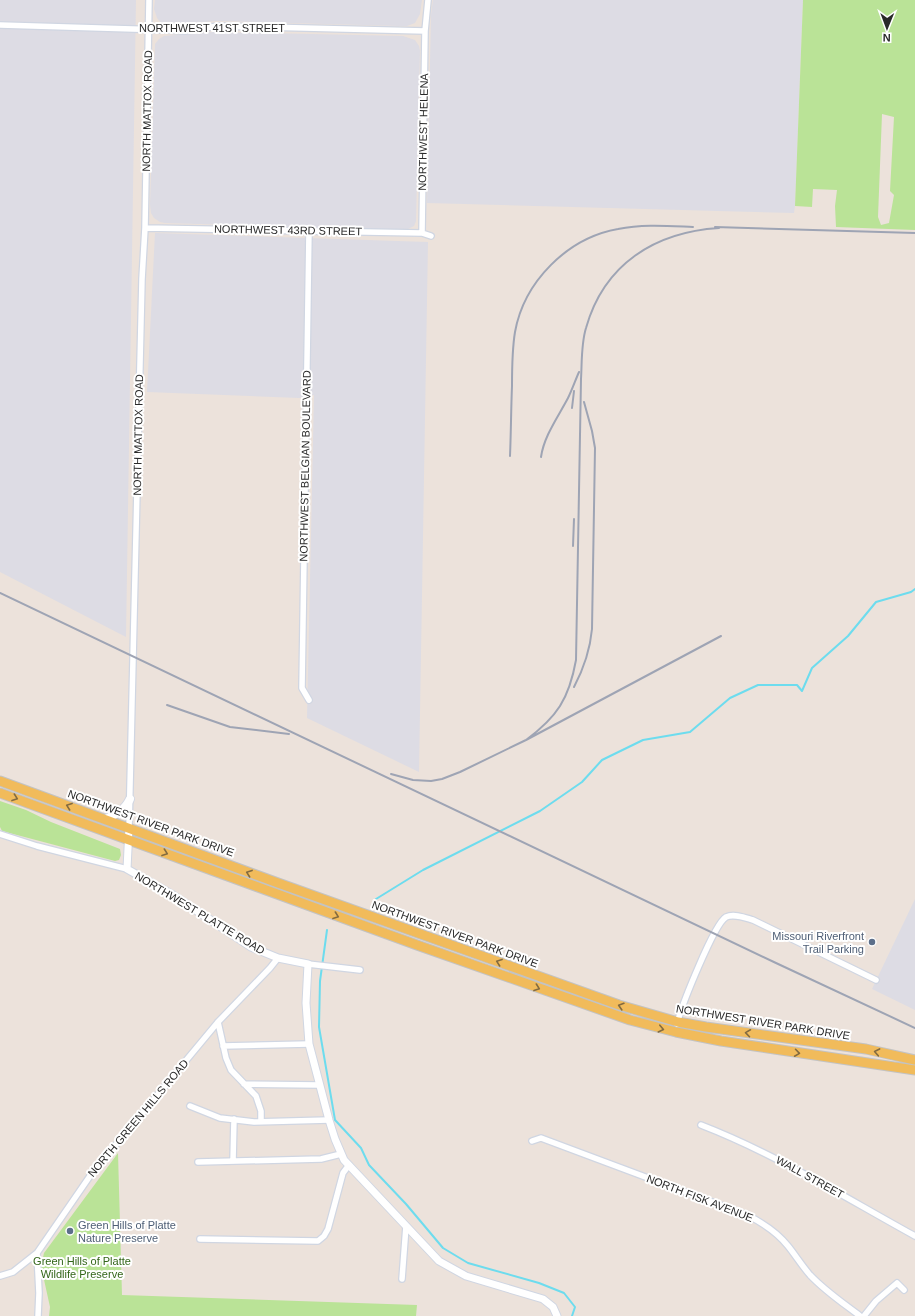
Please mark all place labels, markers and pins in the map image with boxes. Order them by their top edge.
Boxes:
place label: Missouri Riverfront Trail Parking [772,930,864,955]
marker: Missouri Riverfront Trail Parking [867,937,877,947]
place label: Green Hills of Platte Nature Preserve [78,1219,176,1244]
marker: Green Hills of Platte Nature Preserve [65,1226,75,1236]

